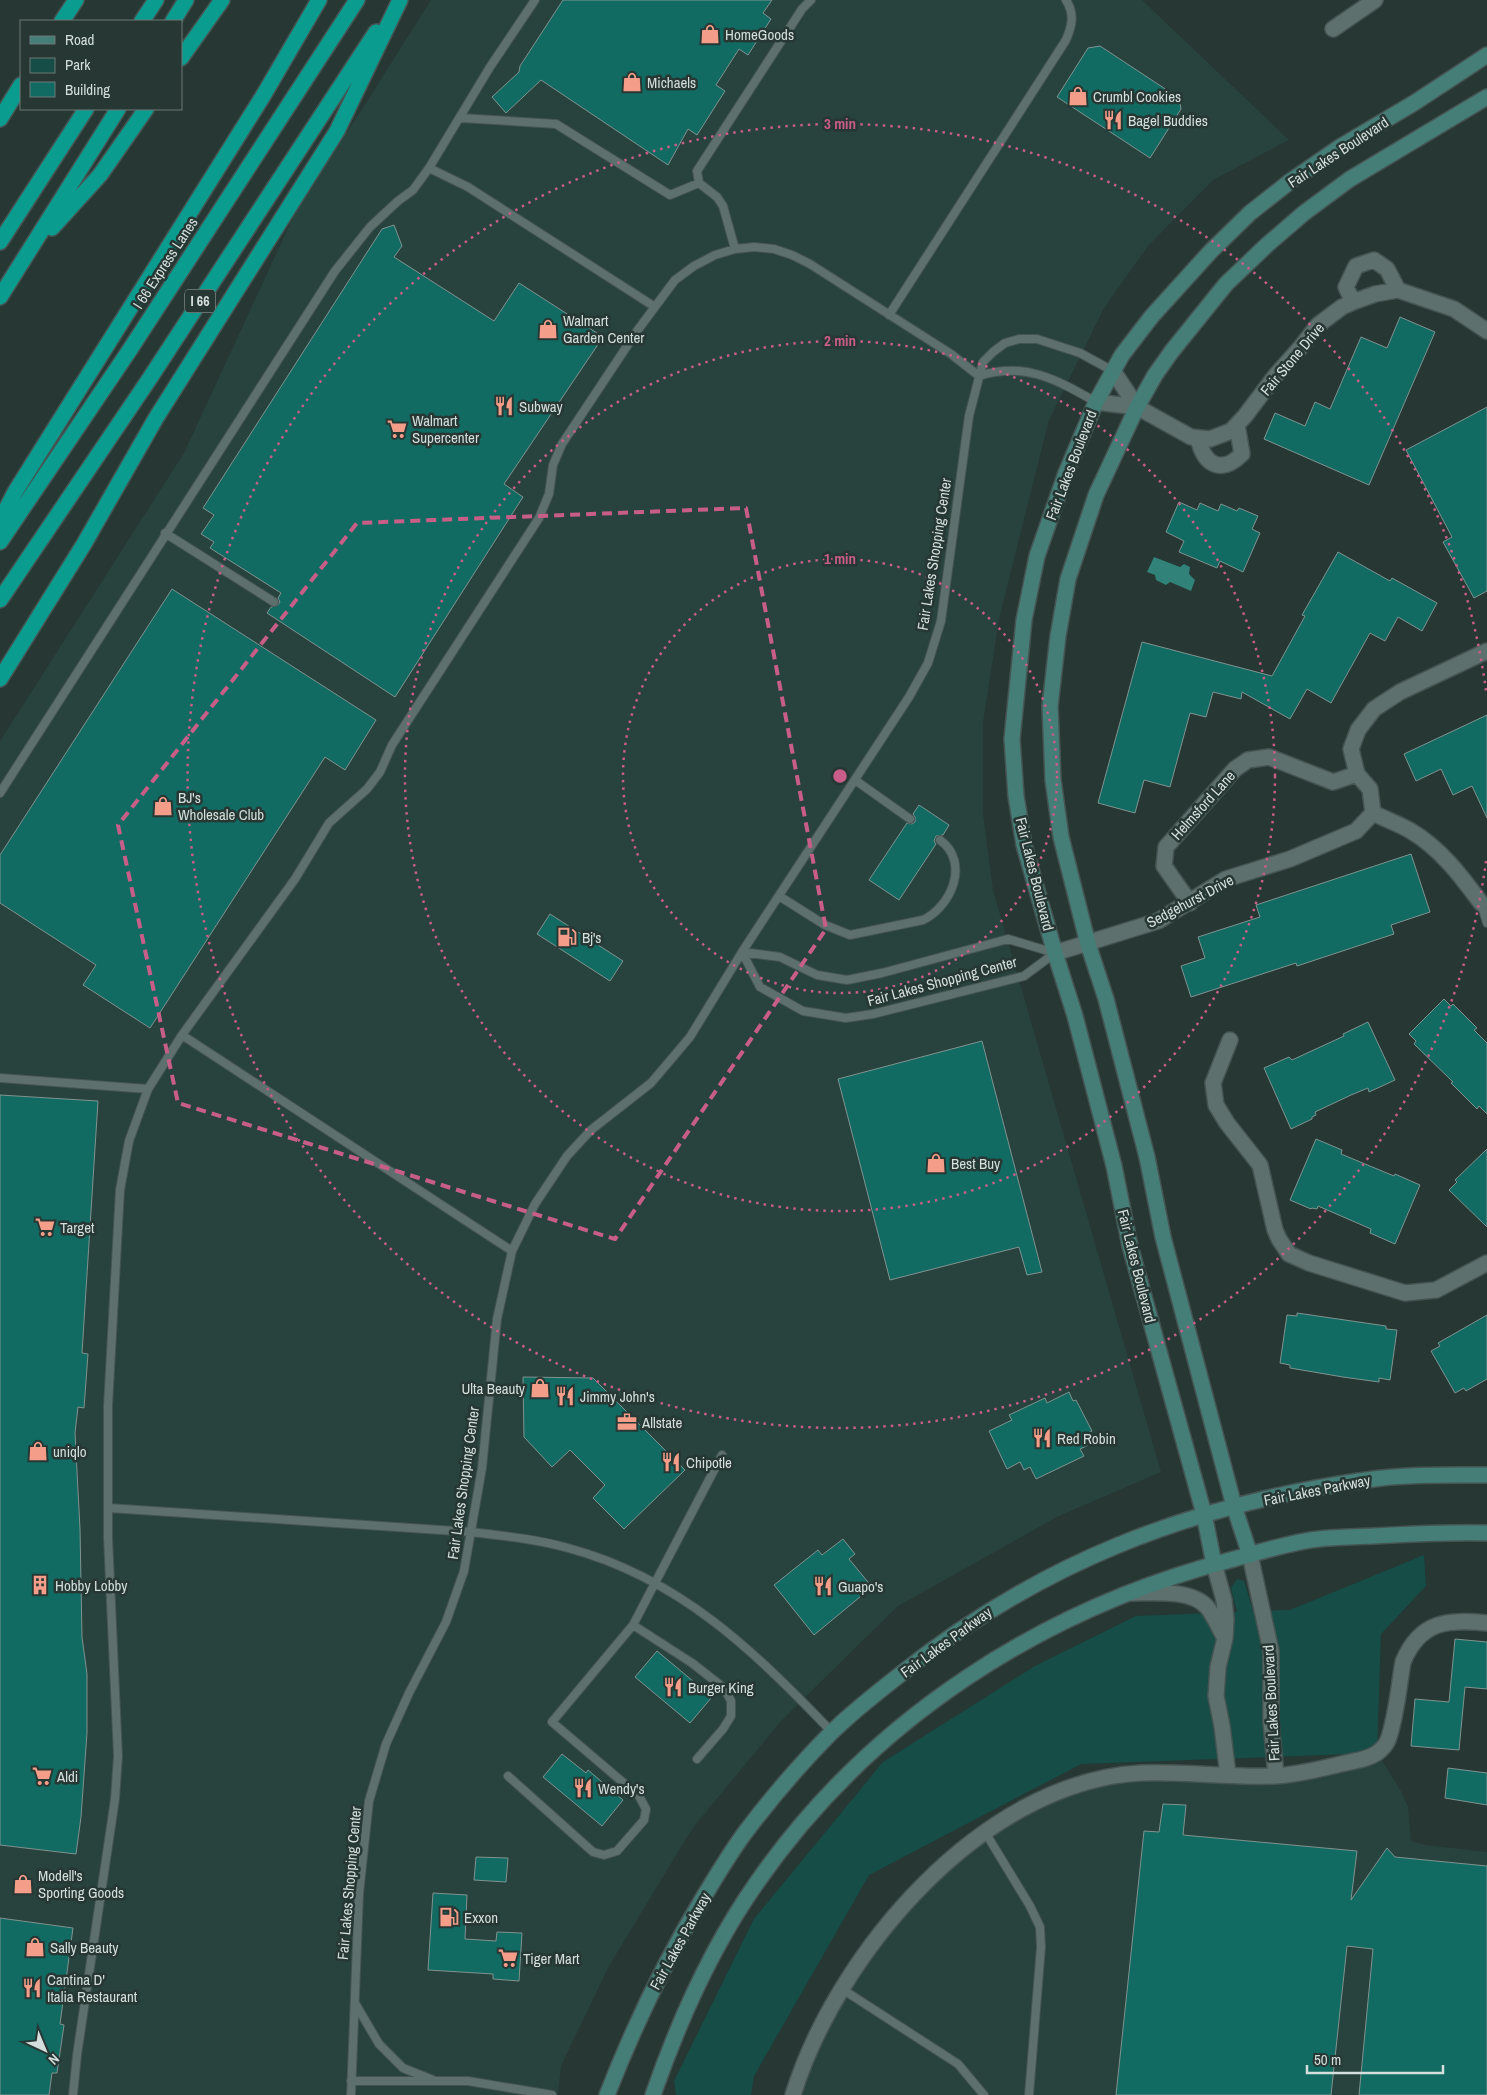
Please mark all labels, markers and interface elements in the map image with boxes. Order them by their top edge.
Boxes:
legend [20,20,182,110]
shop icon: HomeGoods [699,23,721,45]
place label: HomeGoods [725,24,794,45]
text: Road [65,29,94,50]
text: Park [65,54,91,75]
shop icon: Michaels [621,71,643,93]
place label: Michaels [647,72,696,93]
text: Building [65,79,110,100]
shop icon: Crumbl Cookies [1067,85,1089,107]
place label: Crumbl Cookies [1093,86,1181,107]
restaurant icon: Bagel Buddies [1102,109,1124,131]
place label: Bagel Buddies [1128,110,1208,131]
street label: Fair Lakes Boulevard [1284,112,1392,192]
text: 3 min [824,113,856,134]
street label: I 66 Express Lanes [129,214,201,312]
road number: I 66 [185,290,215,312]
place label: Walmart Garden Center [563,310,644,348]
shop icon: Walmart Garden Center [537,318,559,340]
street label: Fair Stone Drive [1255,318,1329,400]
text: 2 min [824,330,856,351]
restaurant icon: Subway [493,395,515,417]
place label: Subway [519,396,564,417]
street label: Fair Lakes Boulevard [1040,407,1102,523]
place label: Walmart Supercenter [412,410,479,448]
supermarket icon: Walmart Supercenter [386,418,408,440]
street label: Fair Lakes Shopping Center [912,476,956,632]
text: 1 min [824,548,856,569]
street label: Helmsford Lane [1166,766,1240,844]
centre of rings [831,767,849,785]
place label: BJ's Wholesale Club [178,787,264,825]
shop icon: BJ's Wholesale Club [152,795,174,817]
street label: Fair Lakes Boulevard [1011,815,1059,933]
street label: Sedgehurst Drive [1143,869,1237,933]
fuel station icon: Bj's [556,926,578,948]
place label: Bj's [582,927,601,948]
street label: Fair Lakes Shopping Center [865,951,1019,1011]
shop icon: Best Buy [925,1152,947,1174]
place label: Best Buy [951,1153,1001,1174]
street label: Fair Lakes Boulevard [1113,1207,1161,1325]
supermarket icon: Target [34,1216,56,1238]
place label: Target [60,1217,95,1238]
shop icon: Ulta Beauty [529,1377,551,1399]
place label: Ulta Beauty [461,1378,526,1399]
restaurant icon: Jimmy John's [554,1385,576,1407]
place label: Jimmy John's [580,1386,655,1407]
street label: Fair Lakes Shopping Center [442,1405,484,1561]
office icon: Allstate [616,1411,638,1433]
place label: Allstate [641,1412,682,1433]
restaurant icon: Red Robin [1031,1427,1053,1449]
place label: Red Robin [1057,1428,1116,1449]
shop icon: uniqlo [27,1440,49,1462]
place label: uniqlo [53,1441,87,1462]
restaurant icon: Chipotle [660,1451,682,1473]
place label: Chipotle [686,1452,732,1473]
street label: Fair Lakes Parkway [1262,1469,1373,1511]
building icon: Hobby Lobby [29,1574,51,1596]
place label: Hobby Lobby [55,1575,128,1596]
restaurant icon: Guapo's [812,1575,834,1597]
place label: Guapo's [838,1576,883,1597]
street label: Fair Lakes Parkway [896,1601,997,1682]
street label: Fair Lakes Boulevard [1257,1644,1285,1762]
restaurant icon: Burger King [662,1676,684,1698]
place label: Burger King [688,1677,754,1698]
supermarket icon: Aldi [31,1765,53,1787]
place label: Aldi [56,1766,78,1787]
restaurant icon: Wendy's [572,1777,594,1799]
place label: Wendy's [598,1778,645,1799]
street label: Fair Lakes Shopping Center [332,1805,366,1961]
place label: Modell's Sporting Goods [38,1865,124,1903]
shop icon: Modell's Sporting Goods [12,1873,34,1895]
street label: Fair Lakes Parkway [645,1888,716,1993]
fuel station icon: Exxon [438,1906,460,1928]
place label: Exxon [464,1907,498,1928]
shop icon: Sally Beauty [24,1936,46,1958]
place label: Sally Beauty [50,1937,119,1958]
supermarket icon: Tiger Mart [497,1947,519,1969]
place label: Tiger Mart [523,1948,580,1969]
place label: Cantina D' Italia Restaurant [47,1969,138,2007]
restaurant icon: Cantina D' Italia Restaurant [21,1977,43,1999]
north arrow [20,2025,70,2075]
scale bar [1307,2042,1443,2074]
text: 50 m [1314,2049,1341,2070]
text: N [45,2050,63,2069]

